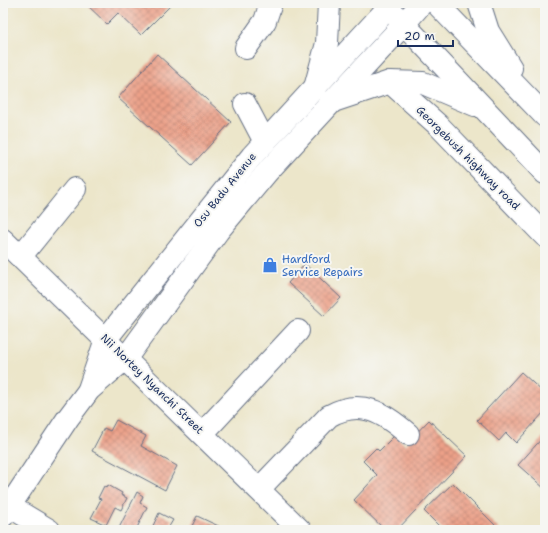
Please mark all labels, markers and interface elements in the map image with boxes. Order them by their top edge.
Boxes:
scale bar [398,22,453,48]
text: 20 m [404,28,435,44]
street label: Georgebush highway road [413,103,523,213]
street label: Osu Badu Avenue [190,150,260,230]
place label: Hardford Service Repairs [282,252,363,280]
shop icon: Hardford Service Repairs [261,256,279,274]
street label: Nii Nortey Nyanchi Street [97,331,207,437]

